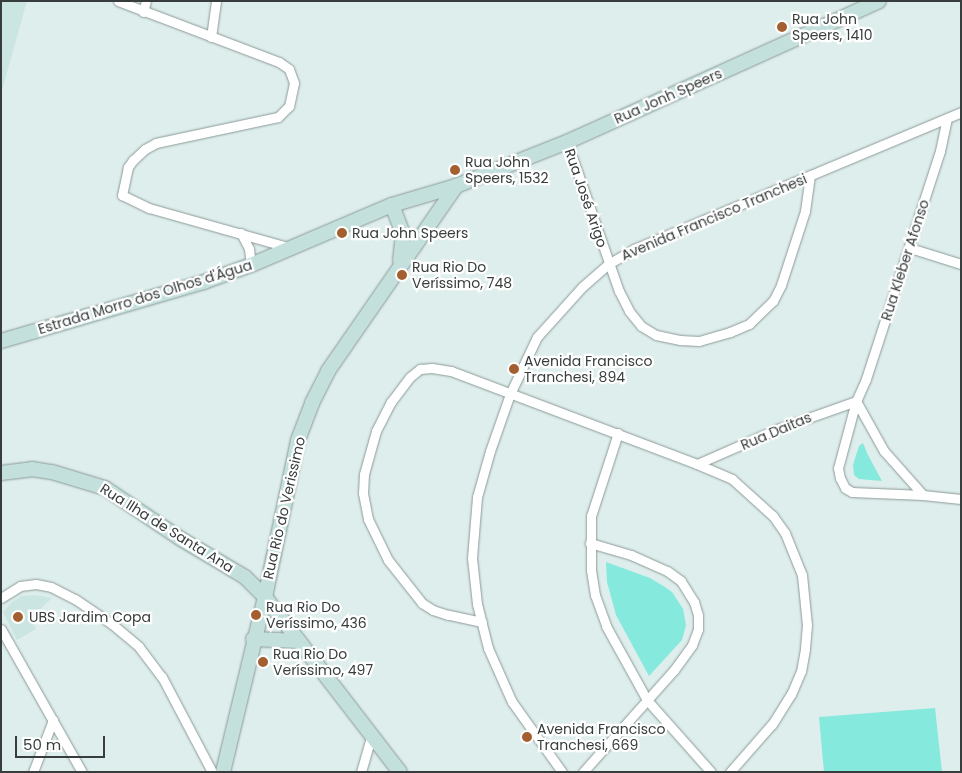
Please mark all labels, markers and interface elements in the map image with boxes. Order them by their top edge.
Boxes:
place label: Rua John Speers, 1410 [792,11,873,44]
marker: Rua John Speers, 1410 [776,21,788,33]
street label: Rua Jonh Speers [611,65,725,127]
street label: Rua José Arigo [561,146,611,250]
place label: Rua John Speers, 1532 [465,154,549,186]
marker: Rua John Speers, 1532 [449,164,461,176]
street label: Avenida Francisco Tranchesi [619,170,809,264]
street label: Rua Kleber Afonso [877,197,933,323]
place label: Rua John Speers [352,225,468,241]
marker: Rua John Speers [336,227,348,239]
street label: Estrada Morro dos Olhos d'Água [36,256,254,338]
place label: Rua Rio Do Veríssimo, 748 [412,259,512,292]
marker: Rua Rio Do Veríssimo, 748 [396,269,408,281]
place label: Avenida Francisco Tranchesi, 894 [524,353,652,386]
marker: Avenida Francisco Tranchesi, 894 [508,363,520,375]
street label: Rua Daitas [738,409,814,453]
street label: Rua Rio do Verissimo [259,435,309,581]
street label: Rua Ilha de Santa Ana [97,480,237,576]
place label: Rua Rio Do Veríssimo, 436 [266,599,367,632]
place label: UBS Jardim Copa [29,609,151,625]
marker: Rua Rio Do Veríssimo, 436 [250,609,262,621]
marker: UBS Jardim Copa [11,610,25,624]
place label: Rua Rio Do Veríssimo, 497 [273,646,373,679]
marker: Rua Rio Do Veríssimo, 497 [257,656,269,668]
place label: Avenida Francisco Tranchesi, 669 [537,721,665,754]
scale bar [18,726,108,758]
marker: Avenida Francisco Tranchesi, 669 [521,731,533,743]
text: 50 m [23,734,61,755]

